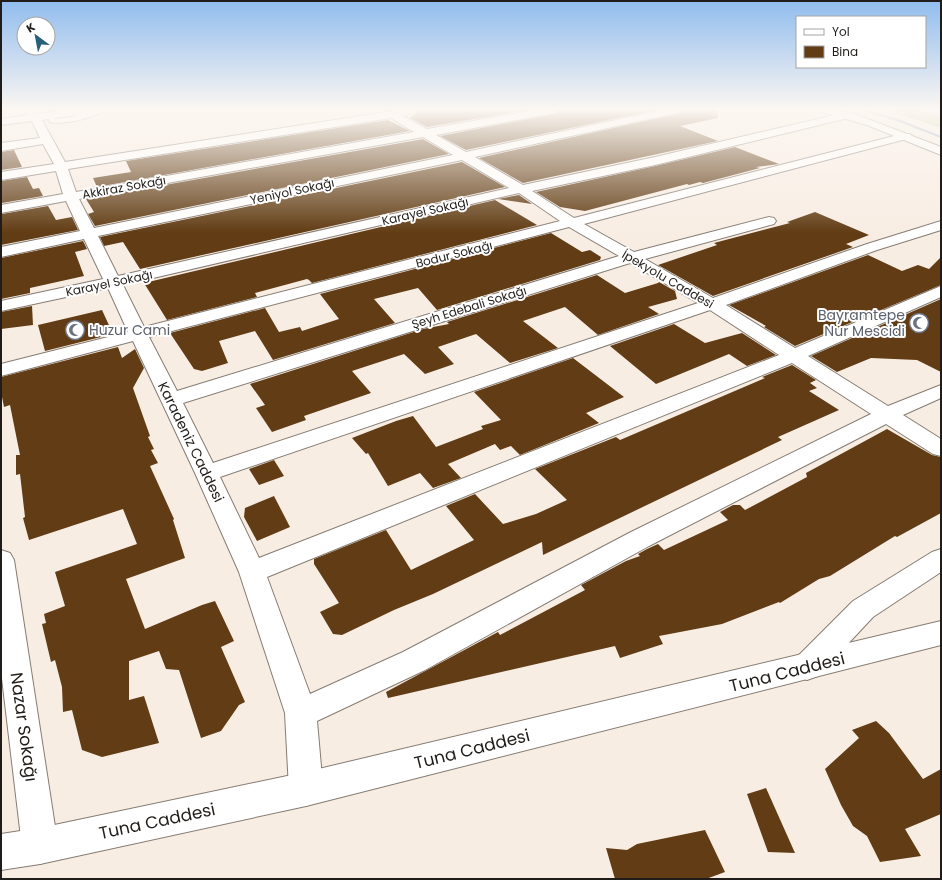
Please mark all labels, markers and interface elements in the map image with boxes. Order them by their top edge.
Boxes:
north arrow [16,16,56,56]
legend [796,16,926,68]
text: K [23,19,38,36]
text: Yol [832,23,850,40]
text: Bina [832,43,858,60]
street label: Akkiraz Sokağı [81,171,167,203]
street label: Yeniyol Sokağı [248,174,336,208]
street label: Karayel Sokağı [380,193,470,229]
street label: Bodur Sokağı [414,236,494,272]
street label: İpekyolu Caddesi [619,246,717,312]
street label: Karayel Sokağı [64,265,154,300]
street label: Şeyh Edebali Sokağı [409,281,529,333]
place label: Bayramtepe Nur Mescidi [818,305,905,341]
mosque icon: Bayramtepe Nur Mescidi [908,312,930,334]
mosque icon: Huzur Cami [64,319,86,341]
place label: Huzur Cami [89,320,170,340]
street label: Karadeniz Caddesi [153,378,229,506]
street label: Tuna Caddesi [727,646,847,698]
street label: Nazar Sokağı [4,671,44,783]
street label: Tuna Caddesi [412,723,532,775]
street label: Tuna Caddesi [97,797,217,845]

